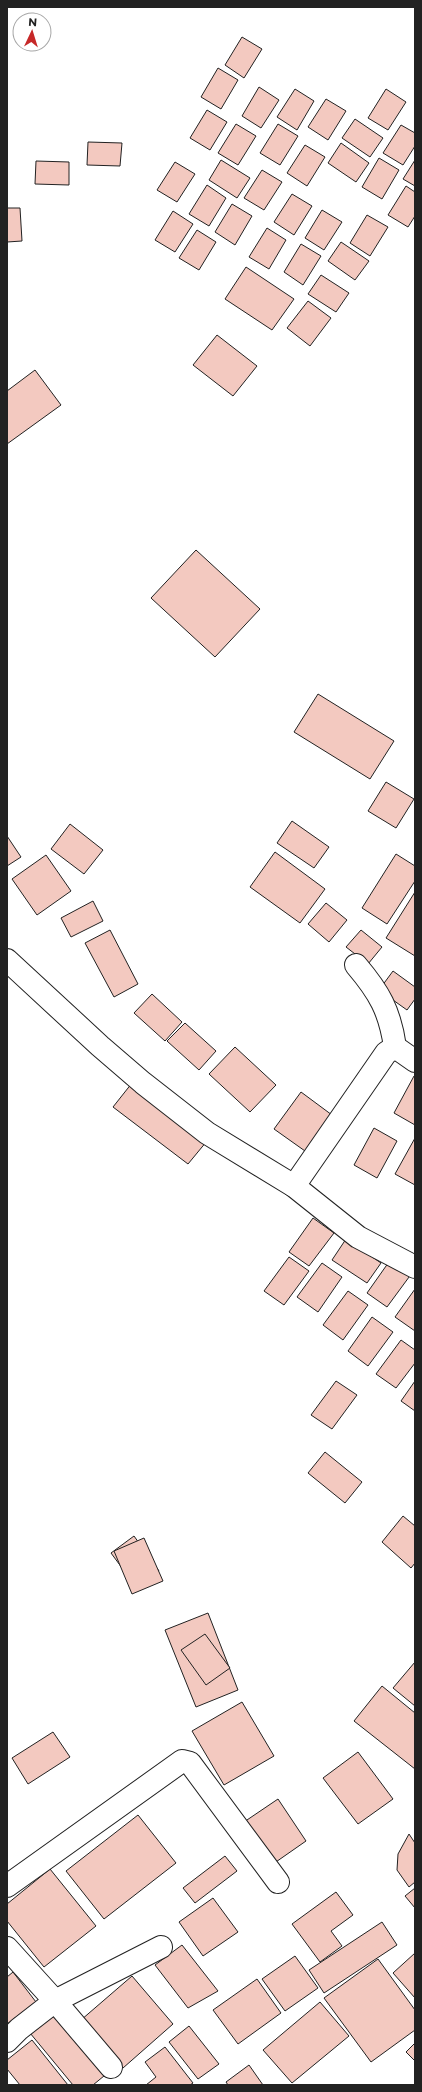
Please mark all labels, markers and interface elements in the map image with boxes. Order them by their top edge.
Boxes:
north arrow [12,12,52,52]
text: N [28,15,38,29]

